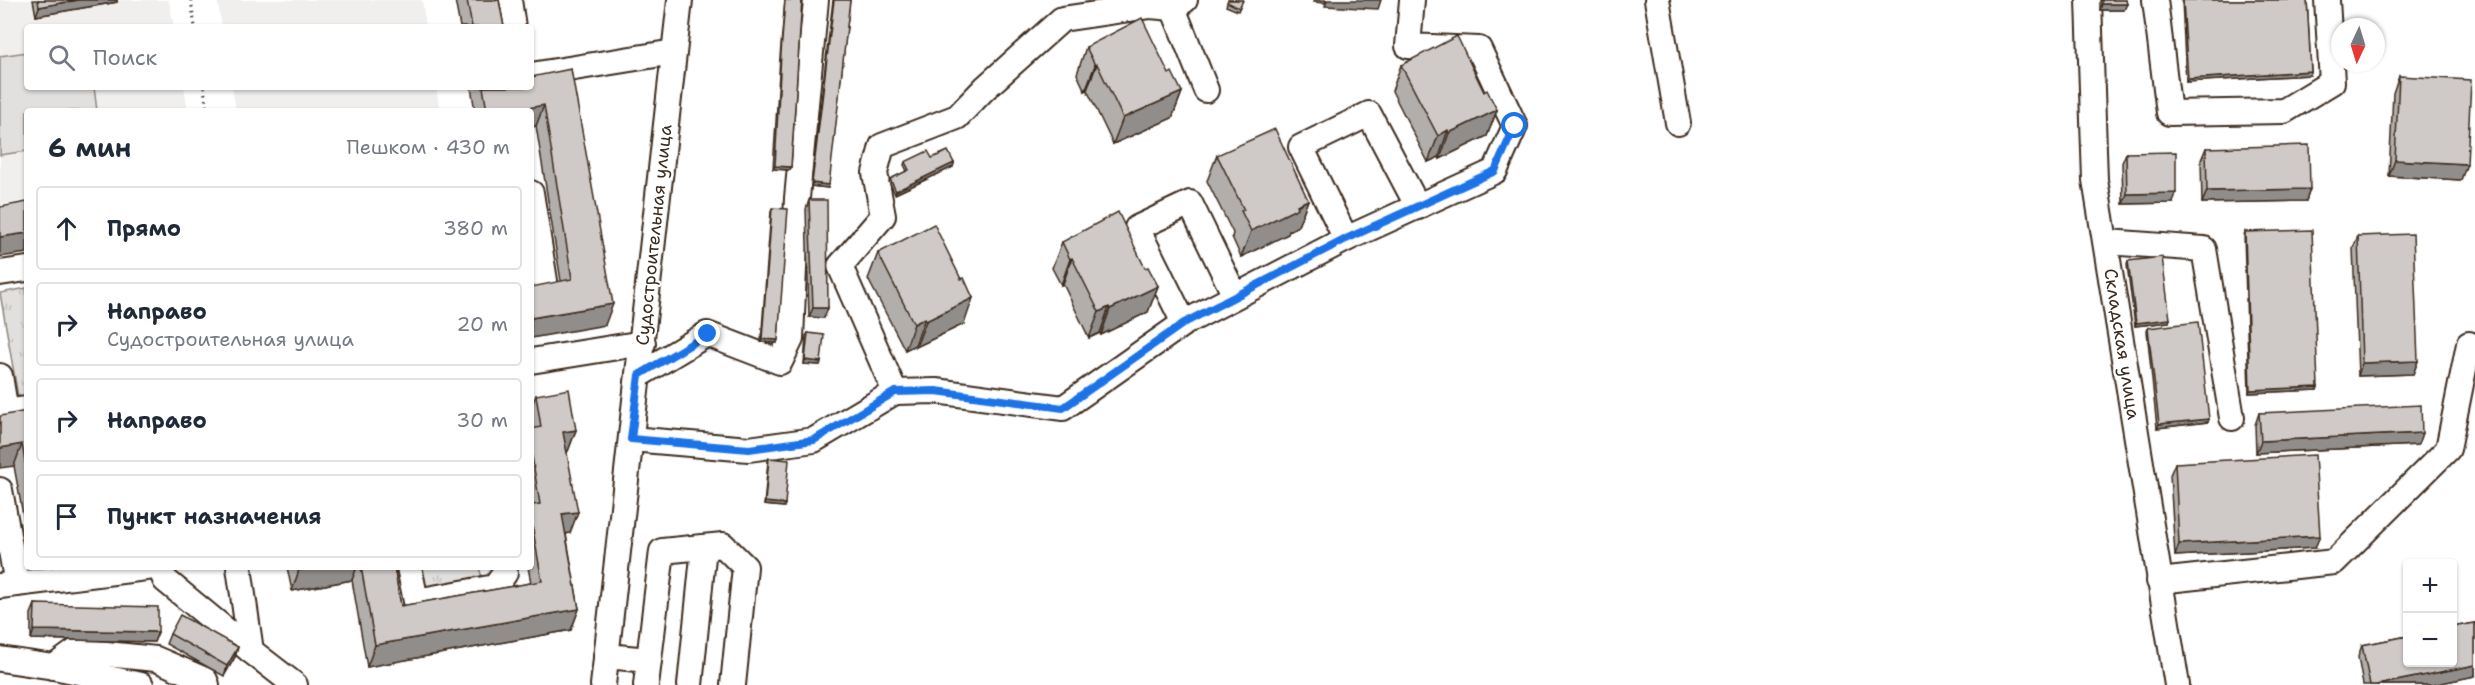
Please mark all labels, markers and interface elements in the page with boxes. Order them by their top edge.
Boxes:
north arrow [2331,18,2385,72]
search box [24,24,534,90]
icon: search [45,41,78,74]
text: Поиск [93,43,157,72]
route start [1501,112,1527,138]
street label: Судостроительная улица [630,123,678,347]
text: 6 мин [48,130,131,165]
text: Пешком · 430 m [347,134,510,160]
icon: ahead [50,212,83,245]
text: Прямо [107,214,181,243]
text: 380 m [443,215,508,241]
street label: Складская улица [2098,267,2146,421]
text: Направо [107,297,207,326]
icon: right [50,308,83,341]
text: 20 m [457,311,508,337]
route end [694,320,720,346]
text: Судостроительная улица [107,326,354,352]
icon: right [50,404,83,437]
text: Направо [107,406,207,435]
text: 30 m [456,407,508,433]
icon: arrive [50,500,83,533]
text: Пункт назначения [107,502,321,531]
map controls [2403,559,2457,667]
button: + [2403,559,2457,613]
button: − [2403,613,2457,667]

